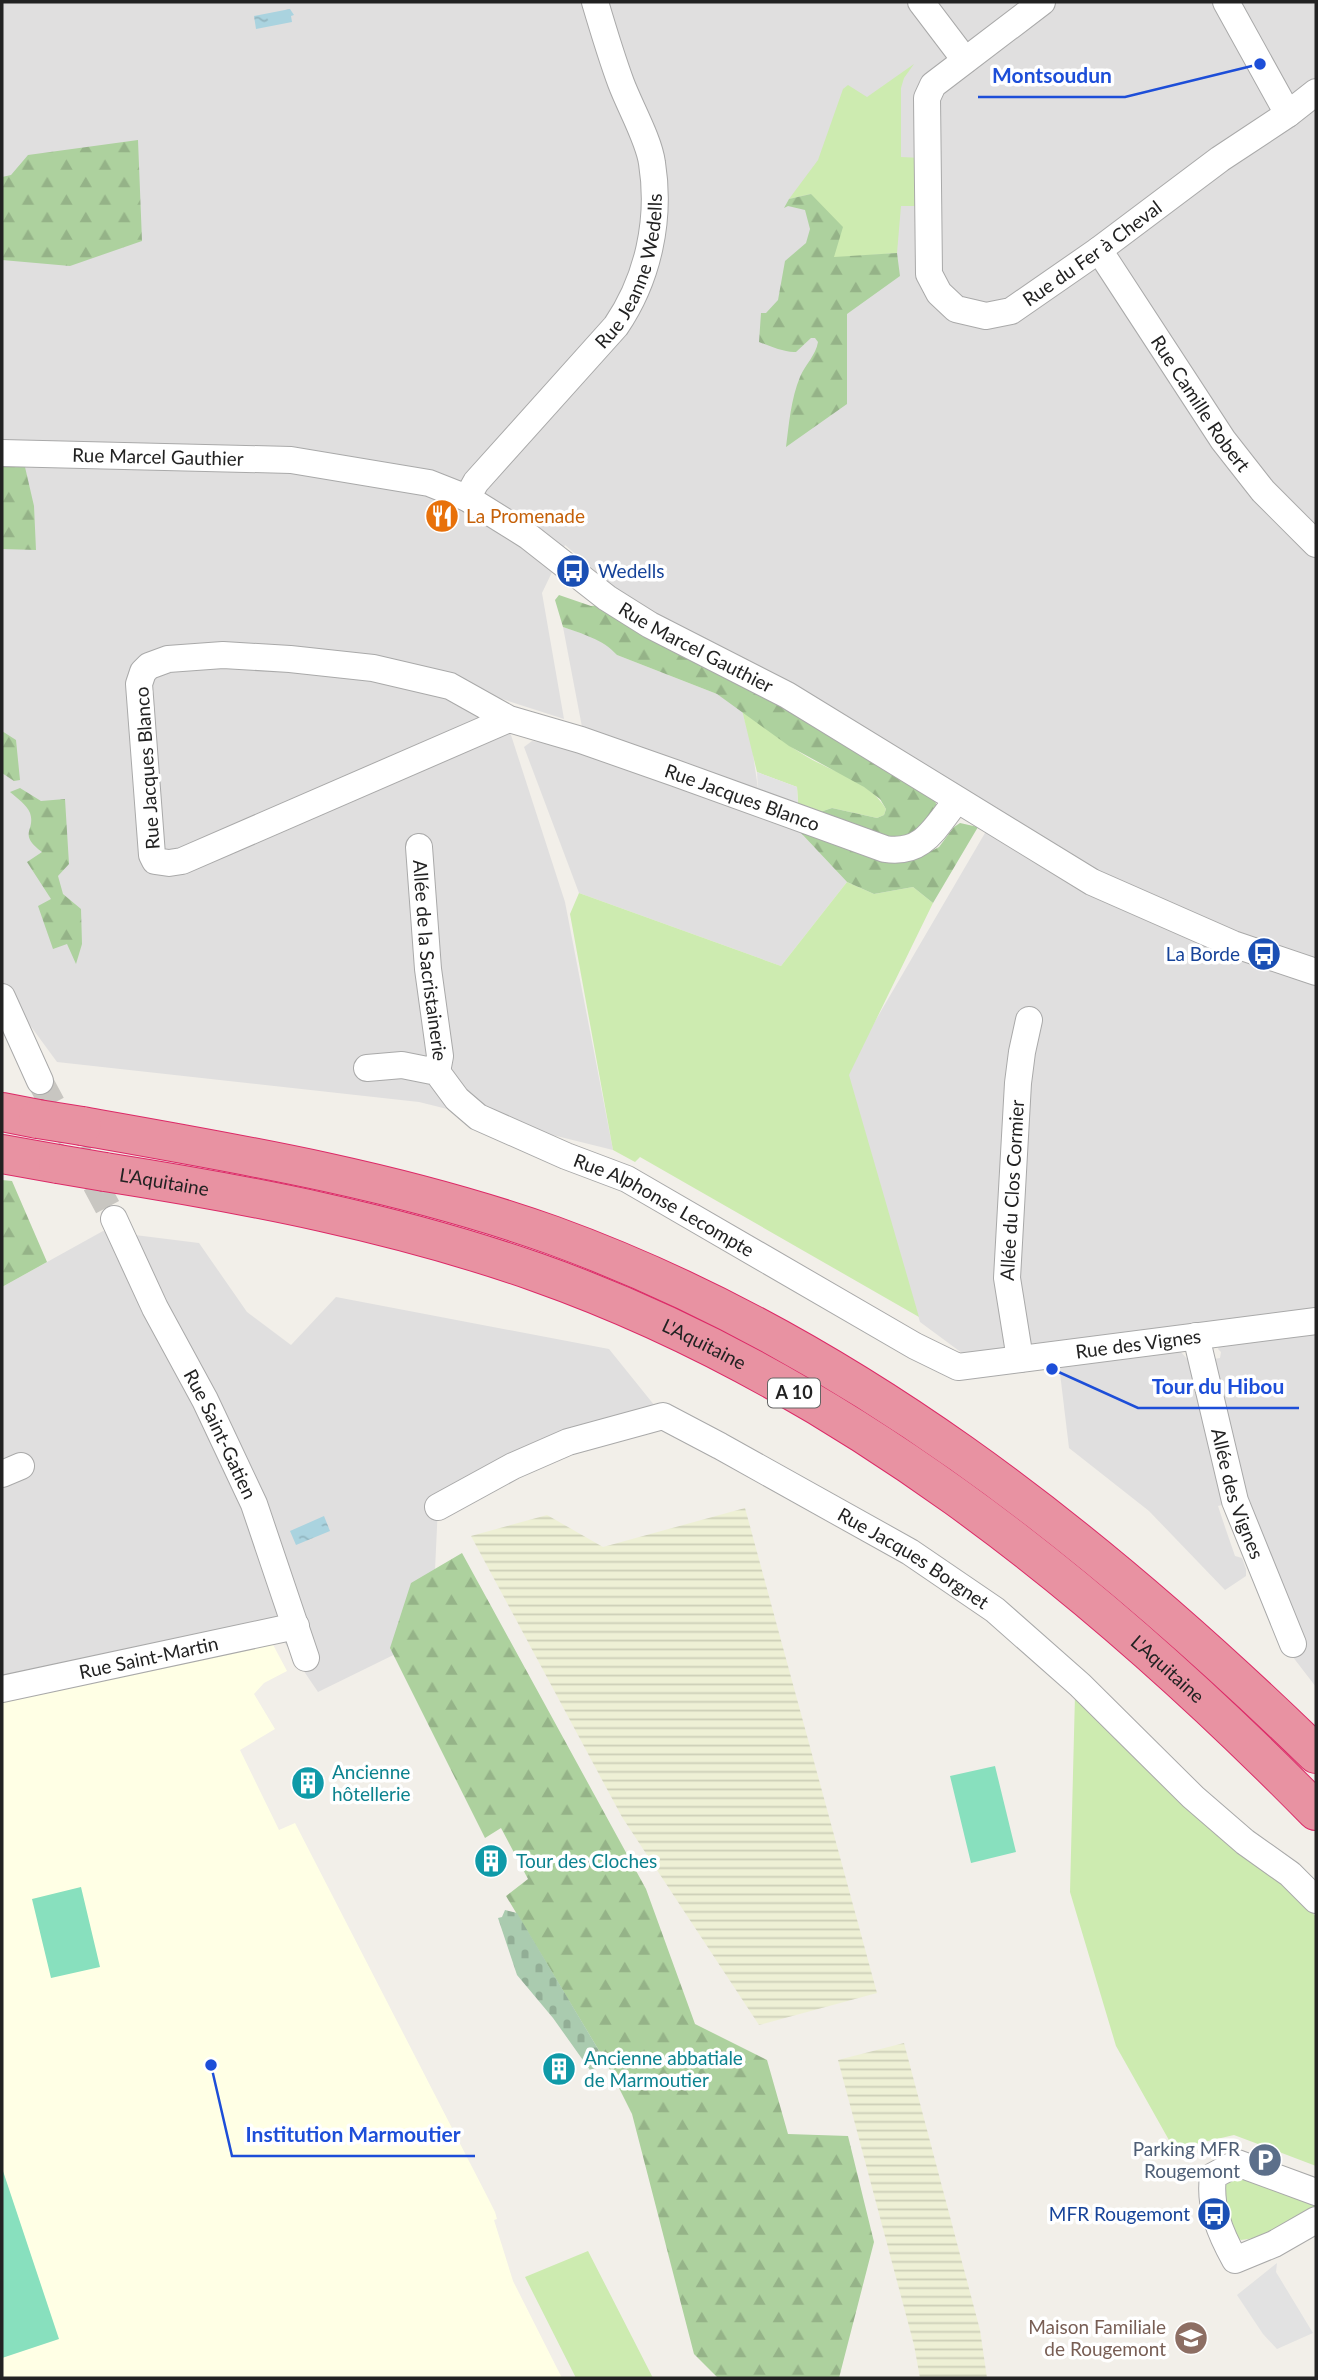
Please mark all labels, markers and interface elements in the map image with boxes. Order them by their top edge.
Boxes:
callout: Montsoudun [978,55,1125,97]
text: Montsoudun [992,62,1112,87]
street label: Rue Jeanne Wedells [590,194,666,353]
street label: Rue du Fer à Cheval [1018,195,1166,310]
street label: Rue Camille Robert [1147,331,1255,476]
street label: Rue Marcel Gauthier [72,443,244,470]
restaurant icon: La Promenade [423,497,461,535]
place label: La Promenade [466,504,585,527]
bus stop icon: Wedells [554,552,592,590]
place label: Wedells [598,559,665,582]
street label: Rue Marcel Gauthier [615,596,777,697]
street label: Rue Jacques Blanco [129,686,164,850]
street label: Rue Jacques Blanco [662,758,823,835]
street label: Allée de la Sacristainerie [409,859,453,1063]
bus stop icon: La Borde [1245,935,1283,973]
place label: La Borde [1166,942,1240,965]
street label: Allée du Clos Cormier [995,1099,1028,1281]
street label: Rue Alphonse Lecompte [571,1148,759,1261]
street label: L'Aquitaine [118,1162,211,1200]
street label: L'Aquitaine [659,1313,750,1374]
street label: Rue des Vignes [1074,1324,1202,1363]
street label: Rue Saint-Gatien [179,1365,262,1502]
callout: Tour du Hibou [1138,1366,1299,1408]
text: Tour du Hibou [1152,1373,1284,1398]
road number: A 10 [768,1378,820,1408]
street label: Allée des Vignes [1207,1426,1269,1562]
street label: Rue Jacques Borgnet [834,1502,994,1614]
street label: L'Aquitaine [1127,1630,1209,1707]
street label: Rue Saint-Martin [77,1631,220,1683]
place label: Ancienne hôtellerie [332,1760,411,1805]
building icon: Ancienne hôtellerie [289,1764,327,1802]
building icon: Tour des Cloches [472,1842,510,1880]
place label: Tour des Cloches [516,1849,657,1872]
place label: Ancienne abbatiale de Marmoutier [584,2046,743,2091]
building icon: Ancienne abbatiale de Marmoutier [540,2050,578,2088]
callout: Institution Marmoutier [232,2114,475,2156]
text: Institution Marmoutier [246,2121,461,2146]
place label: Parking MFR Rougemont [1133,2137,1240,2182]
parking icon: Parking MFR Rougemont [1246,2141,1284,2179]
bus stop icon: MFR Rougemont [1195,2195,1233,2233]
place label: MFR Rougemont [1049,2202,1190,2225]
place label: Maison Familiale de Rougemont [1028,2315,1166,2360]
school or university icon: Maison Familiale de Rougemont [1172,2319,1210,2357]

